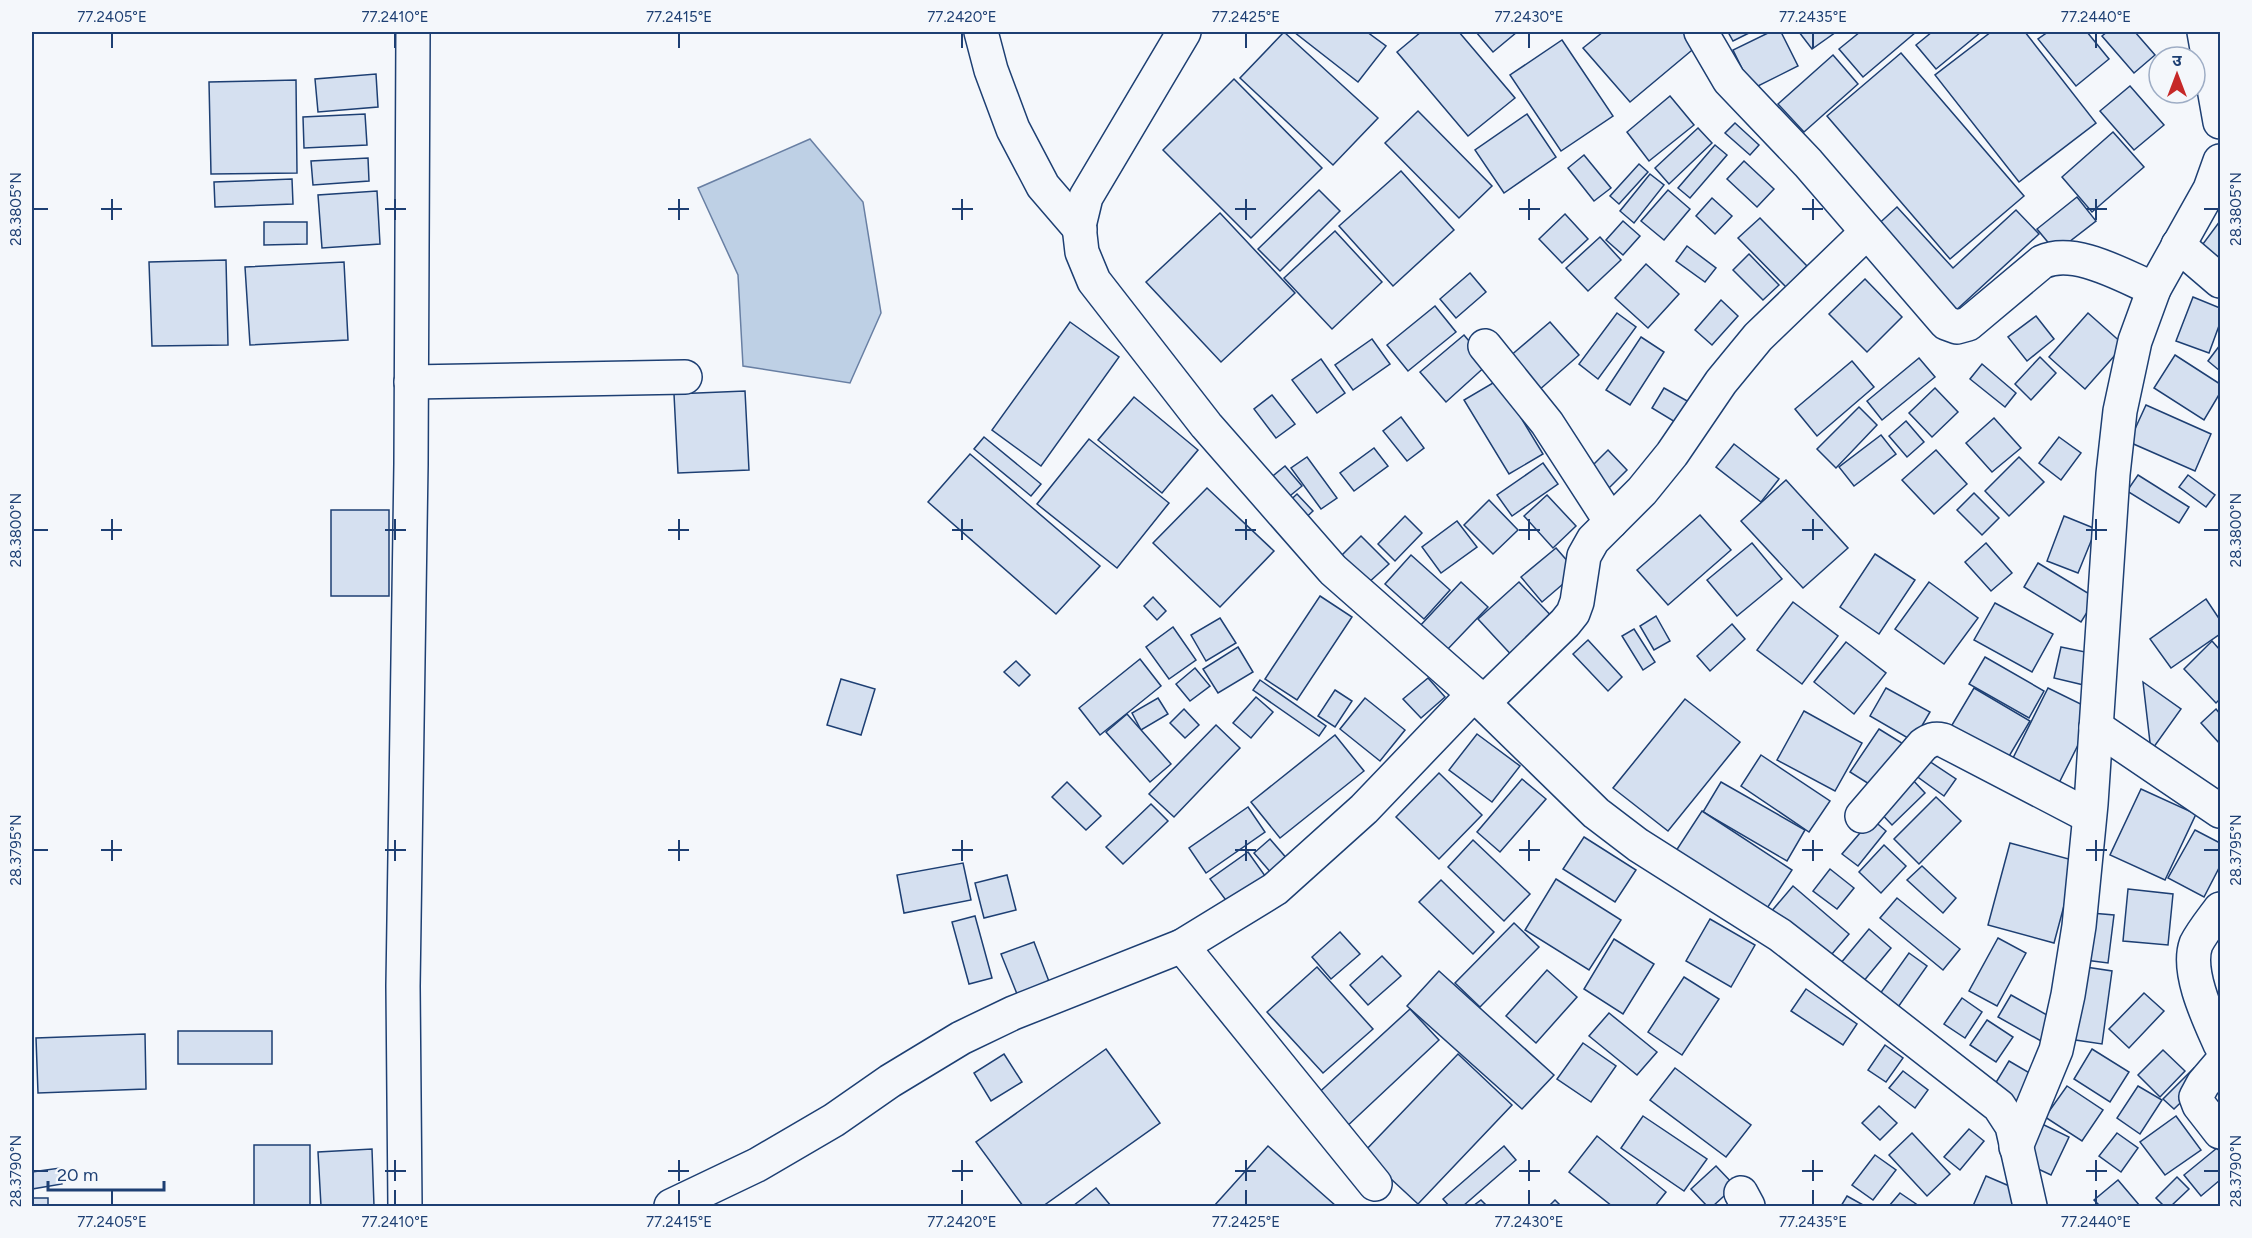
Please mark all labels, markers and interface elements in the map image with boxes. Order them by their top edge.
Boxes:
text: 77.2405°E [77,8,147,26]
text: 77.2410°E [361,8,429,26]
text: 77.2415°E [646,8,712,26]
text: 77.2420°E [927,8,997,26]
text: 77.2425°E [1212,8,1280,26]
text: 77.2430°E [1494,8,1564,26]
text: 77.2435°E [1779,8,1847,26]
text: 77.2440°E [2061,8,2131,26]
north arrow [2147,45,2207,105]
text: उ [2172,51,2182,70]
text: 28.3805°N [7,172,25,246]
text: 28.3805°N [2227,172,2245,246]
text: 28.3800°N [7,493,25,567]
text: 28.3800°N [2227,493,2245,567]
text: 28.3795°N [7,814,25,886]
text: 28.3795°N [2227,814,2245,886]
text: 28.3790°N [7,1135,25,1207]
text: 28.3790°N [2227,1135,2245,1207]
scale bar [48,1154,164,1192]
text: 20 m [57,1164,98,1186]
text: 77.2405°E [77,1213,147,1231]
text: 77.2410°E [361,1213,429,1231]
text: 77.2415°E [646,1213,712,1231]
text: 77.2420°E [927,1213,997,1231]
text: 77.2425°E [1212,1213,1280,1231]
text: 77.2430°E [1494,1213,1564,1231]
text: 77.2435°E [1779,1213,1847,1231]
text: 77.2440°E [2061,1213,2131,1231]

